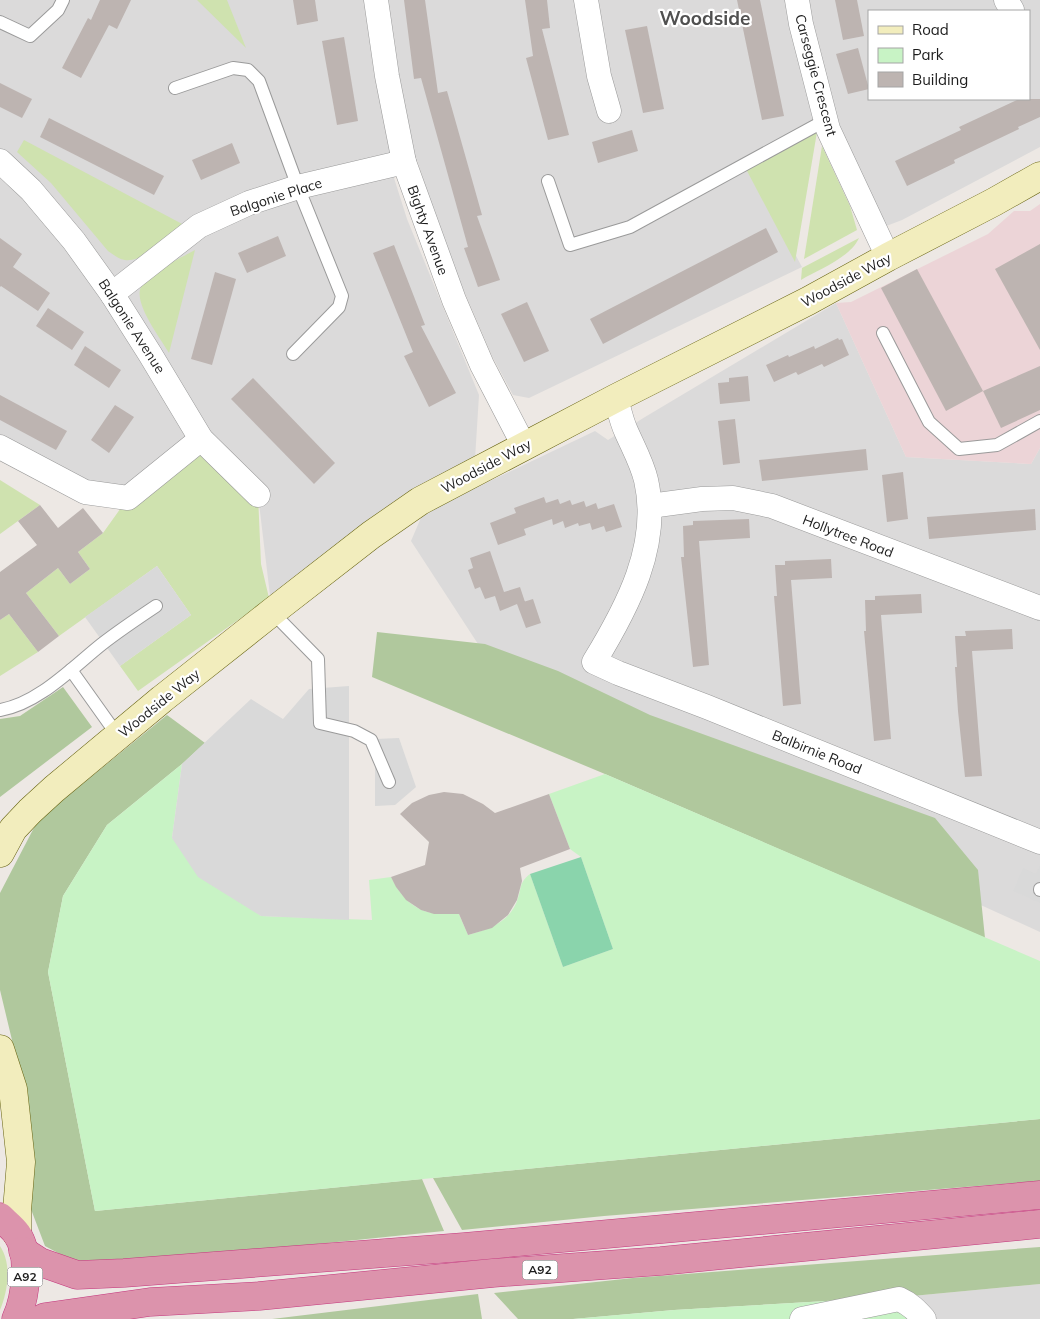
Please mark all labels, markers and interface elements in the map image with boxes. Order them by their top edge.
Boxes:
district label: Woodside [659,6,751,30]
legend [868,10,1030,100]
street label: Carseggie Crescent [791,12,841,138]
text: Road [912,20,949,39]
text: Park [912,45,944,64]
text: Building [912,70,968,89]
street label: Balgonie Place [228,174,324,220]
street label: Bighty Avenue [403,183,453,277]
street label: Woodside Way [798,248,895,311]
street label: Balgonie Avenue [95,275,169,377]
street label: Woodside Way [438,434,535,497]
street label: Hollytree Road [800,510,896,562]
street label: Woodside Way [115,664,204,741]
street label: Balbirnie Road [769,726,865,778]
road number: A92 [522,1260,558,1280]
road number: A92 [8,1268,42,1286]

